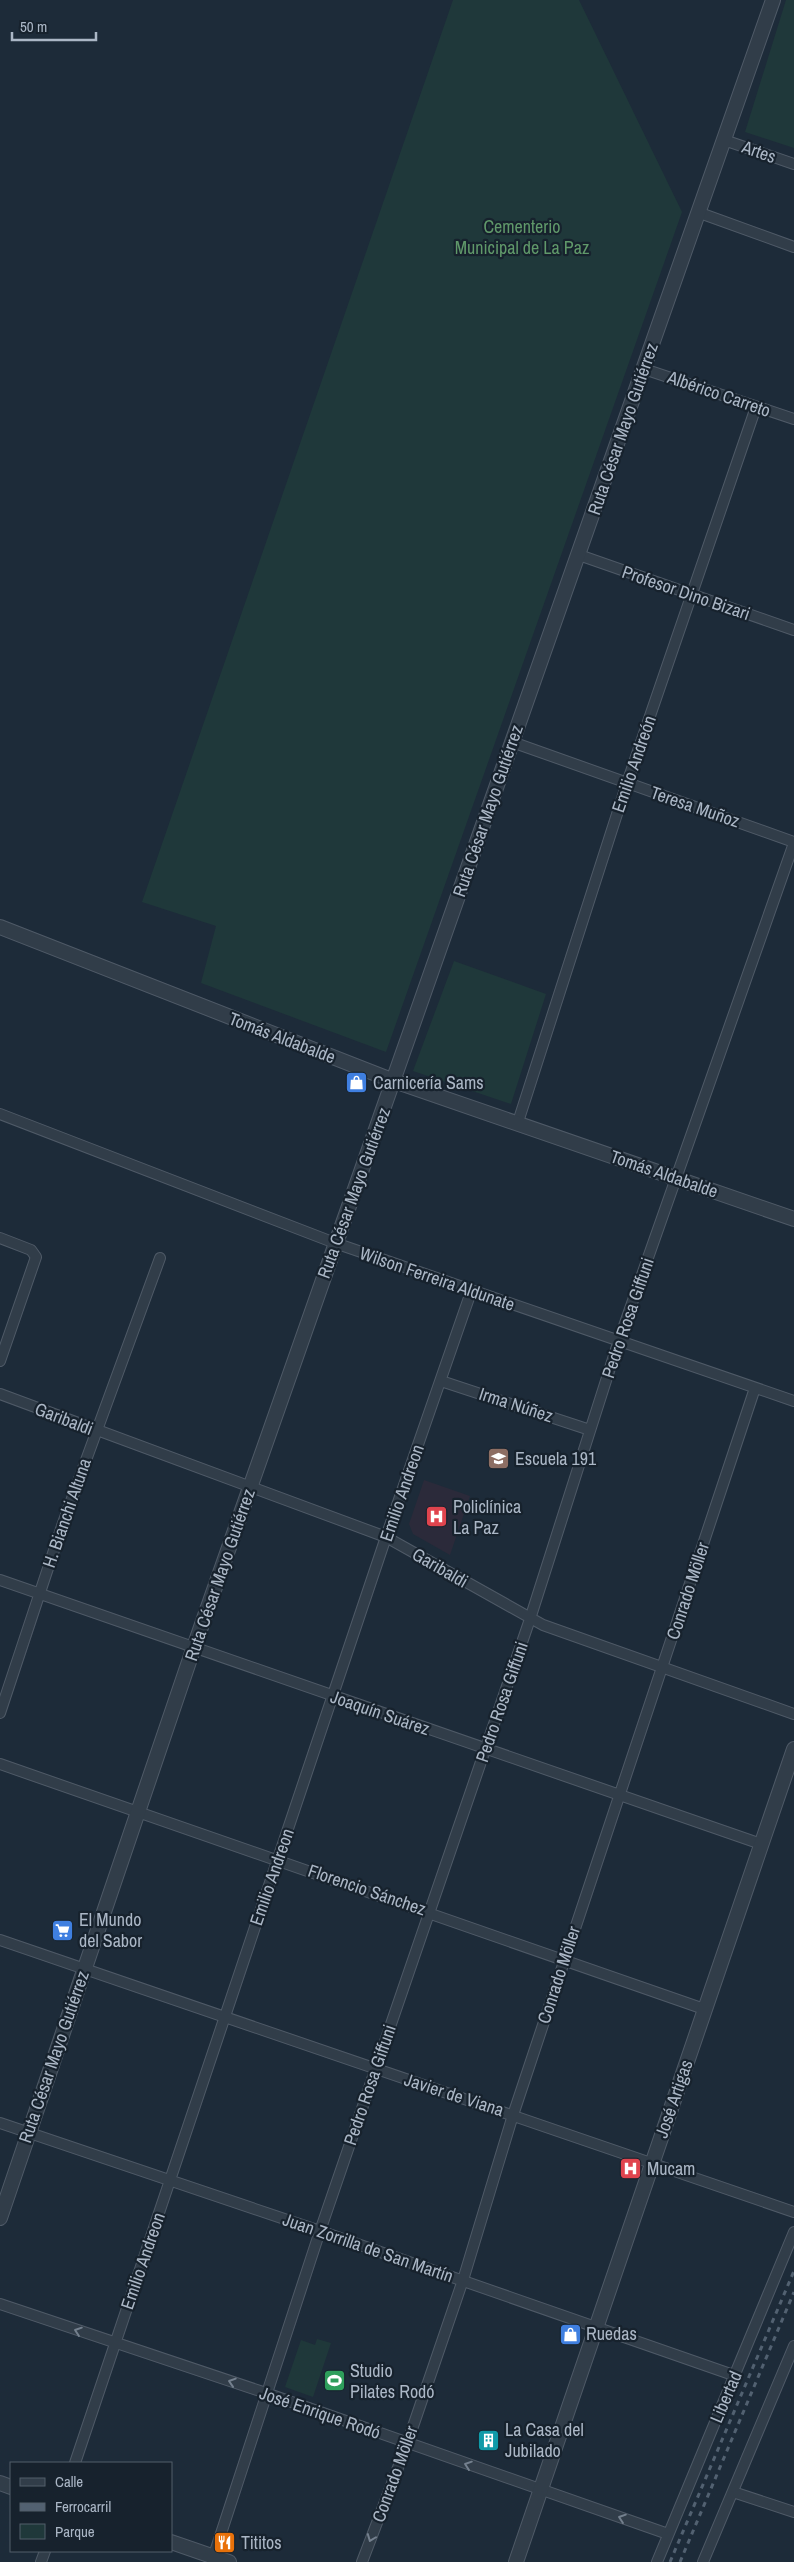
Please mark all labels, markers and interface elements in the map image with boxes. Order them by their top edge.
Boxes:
scale bar [12,10,96,42]
text: 50 m [20,16,47,37]
street label: Artes [738,134,780,169]
park label: Cementerio Municipal de La Paz [455,214,589,260]
street label: Ruta César Mayo Gutiérrez [581,339,664,518]
street label: Albérico Carreto [663,364,774,423]
street label: Profesor Dino Bizari [619,559,753,626]
street label: Emilio Andreón [605,712,662,816]
street label: Ruta César Mayo Gutiérrez [446,721,529,900]
street label: Teresa Muñoz [647,780,743,833]
street label: Tomás Aldabalde [225,1006,339,1069]
place label: Carnicería Sams [373,1070,484,1095]
shop icon: Carnicería Sams [345,1071,369,1095]
street label: Ruta César Mayo Gutiérrez [311,1104,396,1282]
street label: Tomás Aldabalde [607,1143,721,1204]
street label: Wilson Ferreira Aldunate [356,1240,518,1317]
street label: Pedro Rosa Giffuni [595,1254,660,1382]
street label: Irma Núñez [476,1381,556,1428]
street label: Garibaldi [31,1396,97,1441]
street label: Emilio Andreon [373,1441,430,1545]
place label: Escuela 191 [515,1446,597,1471]
school or university icon: Escuela 191 [487,1447,511,1471]
street label: H. Bianchi Altuna [36,1455,97,1571]
street label: Ruta César Mayo Gutiérrez [178,1485,261,1664]
place label: Policlínica La Paz [453,1494,521,1540]
hospital icon: Policlínica La Paz [425,1505,449,1529]
street label: Conrado Möller [660,1539,715,1643]
street label: Garibaldi [408,1542,473,1594]
street label: Pedro Rosa Giffuni [469,1638,534,1766]
street label: Joaquín Suárez [327,1684,433,1741]
street label: Emilio Andreon [243,1825,300,1929]
street label: Florencio Sánchez [305,1858,429,1921]
place label: El Mundo del Sabor [79,1907,142,1953]
supermarket icon: El Mundo del Sabor [51,1918,75,1942]
street label: Conrado Möller [531,1923,586,2027]
street label: Ruta César Mayo Gutiérrez [12,1967,95,2146]
street label: Pedro Rosa Giffuni [337,2021,402,2149]
street label: José Artigas [648,2056,699,2141]
street label: Javier de Viana [401,2067,507,2122]
place label: Mucam [647,2156,695,2181]
hospital icon: Mucam [619,2157,643,2181]
street label: Juan Zorrilla de San Martín [280,2207,457,2288]
street label: Emilio Andreon [114,2209,171,2313]
place label: Ruedas [586,2321,637,2346]
shop icon: Ruedas [558,2322,582,2346]
one-way arrow [74,2327,83,2337]
place label: Studio Pilates Rodó [350,2358,435,2404]
street label: Libertad [703,2367,748,2427]
sports icon: Studio Pilates Rodó [322,2369,346,2393]
one-way arrow [229,2378,237,2388]
street label: José Enrique Rodó [256,2380,384,2445]
place label: La Casa del Jubilado [505,2417,584,2463]
street label: Conrado Möller [366,2422,424,2526]
building icon: La Casa del Jubilado [477,2428,501,2452]
one-way arrow [464,2461,473,2471]
legend [10,2462,172,2552]
text: Calle [55,2471,83,2492]
text: Ferrocarril [55,2496,111,2517]
one-way arrow [618,2514,626,2524]
text: Parque [55,2521,95,2542]
place label: Tititos [241,2530,282,2555]
restaurant icon: Tititos [213,2531,237,2555]
one-way arrow [367,2534,377,2542]

